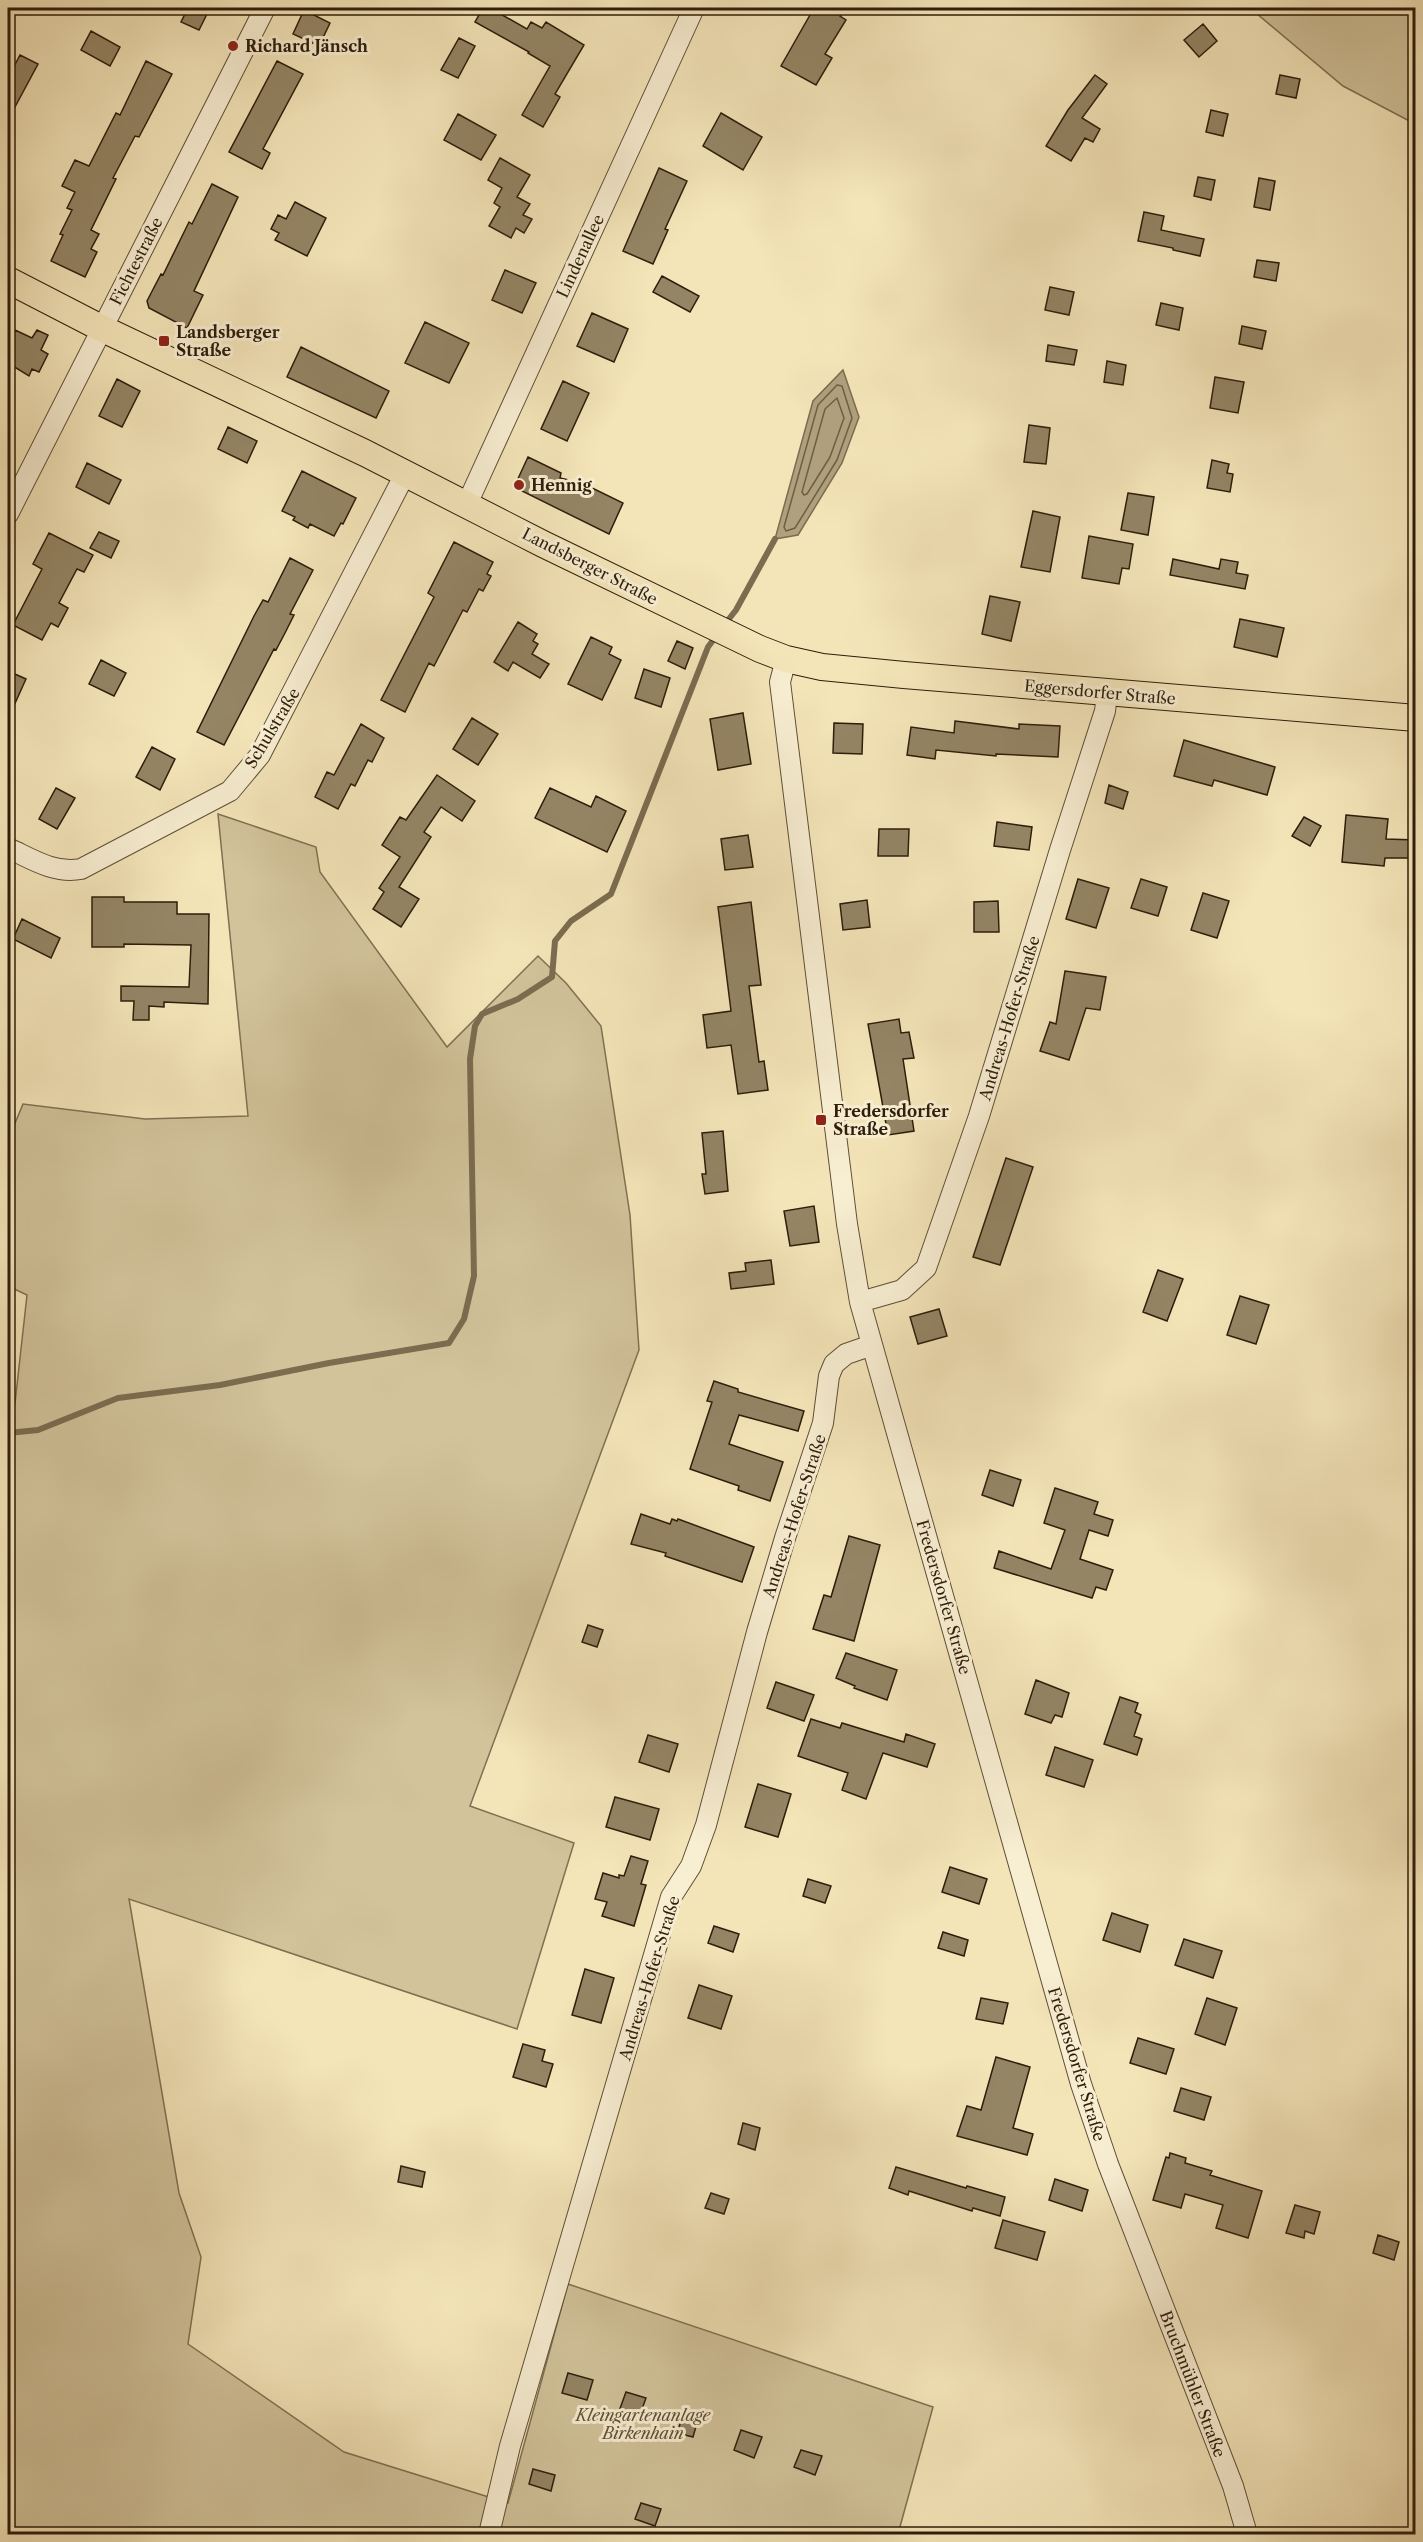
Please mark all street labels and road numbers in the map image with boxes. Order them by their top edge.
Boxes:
street label: Lindenallee [552,211,608,301]
street label: Fichtestraße [105,214,167,308]
street label: Landsberger Straße [519,523,661,609]
street label: Eggersdorfer Straße [1023,675,1177,709]
street label: Schulstraße [240,684,304,772]
street label: Andreas-Hofer-Straße [974,933,1044,1104]
street label: Andreas-Hofer-Straße [758,1432,830,1601]
street label: Fredersdorfer Straße [912,1517,976,1677]
street label: Andreas-Hofer-Straße [614,1893,684,2064]
street label: Fredersdorfer Straße [1044,1985,1110,2144]
street label: Bruchmühler Straße [1156,2308,1230,2460]

